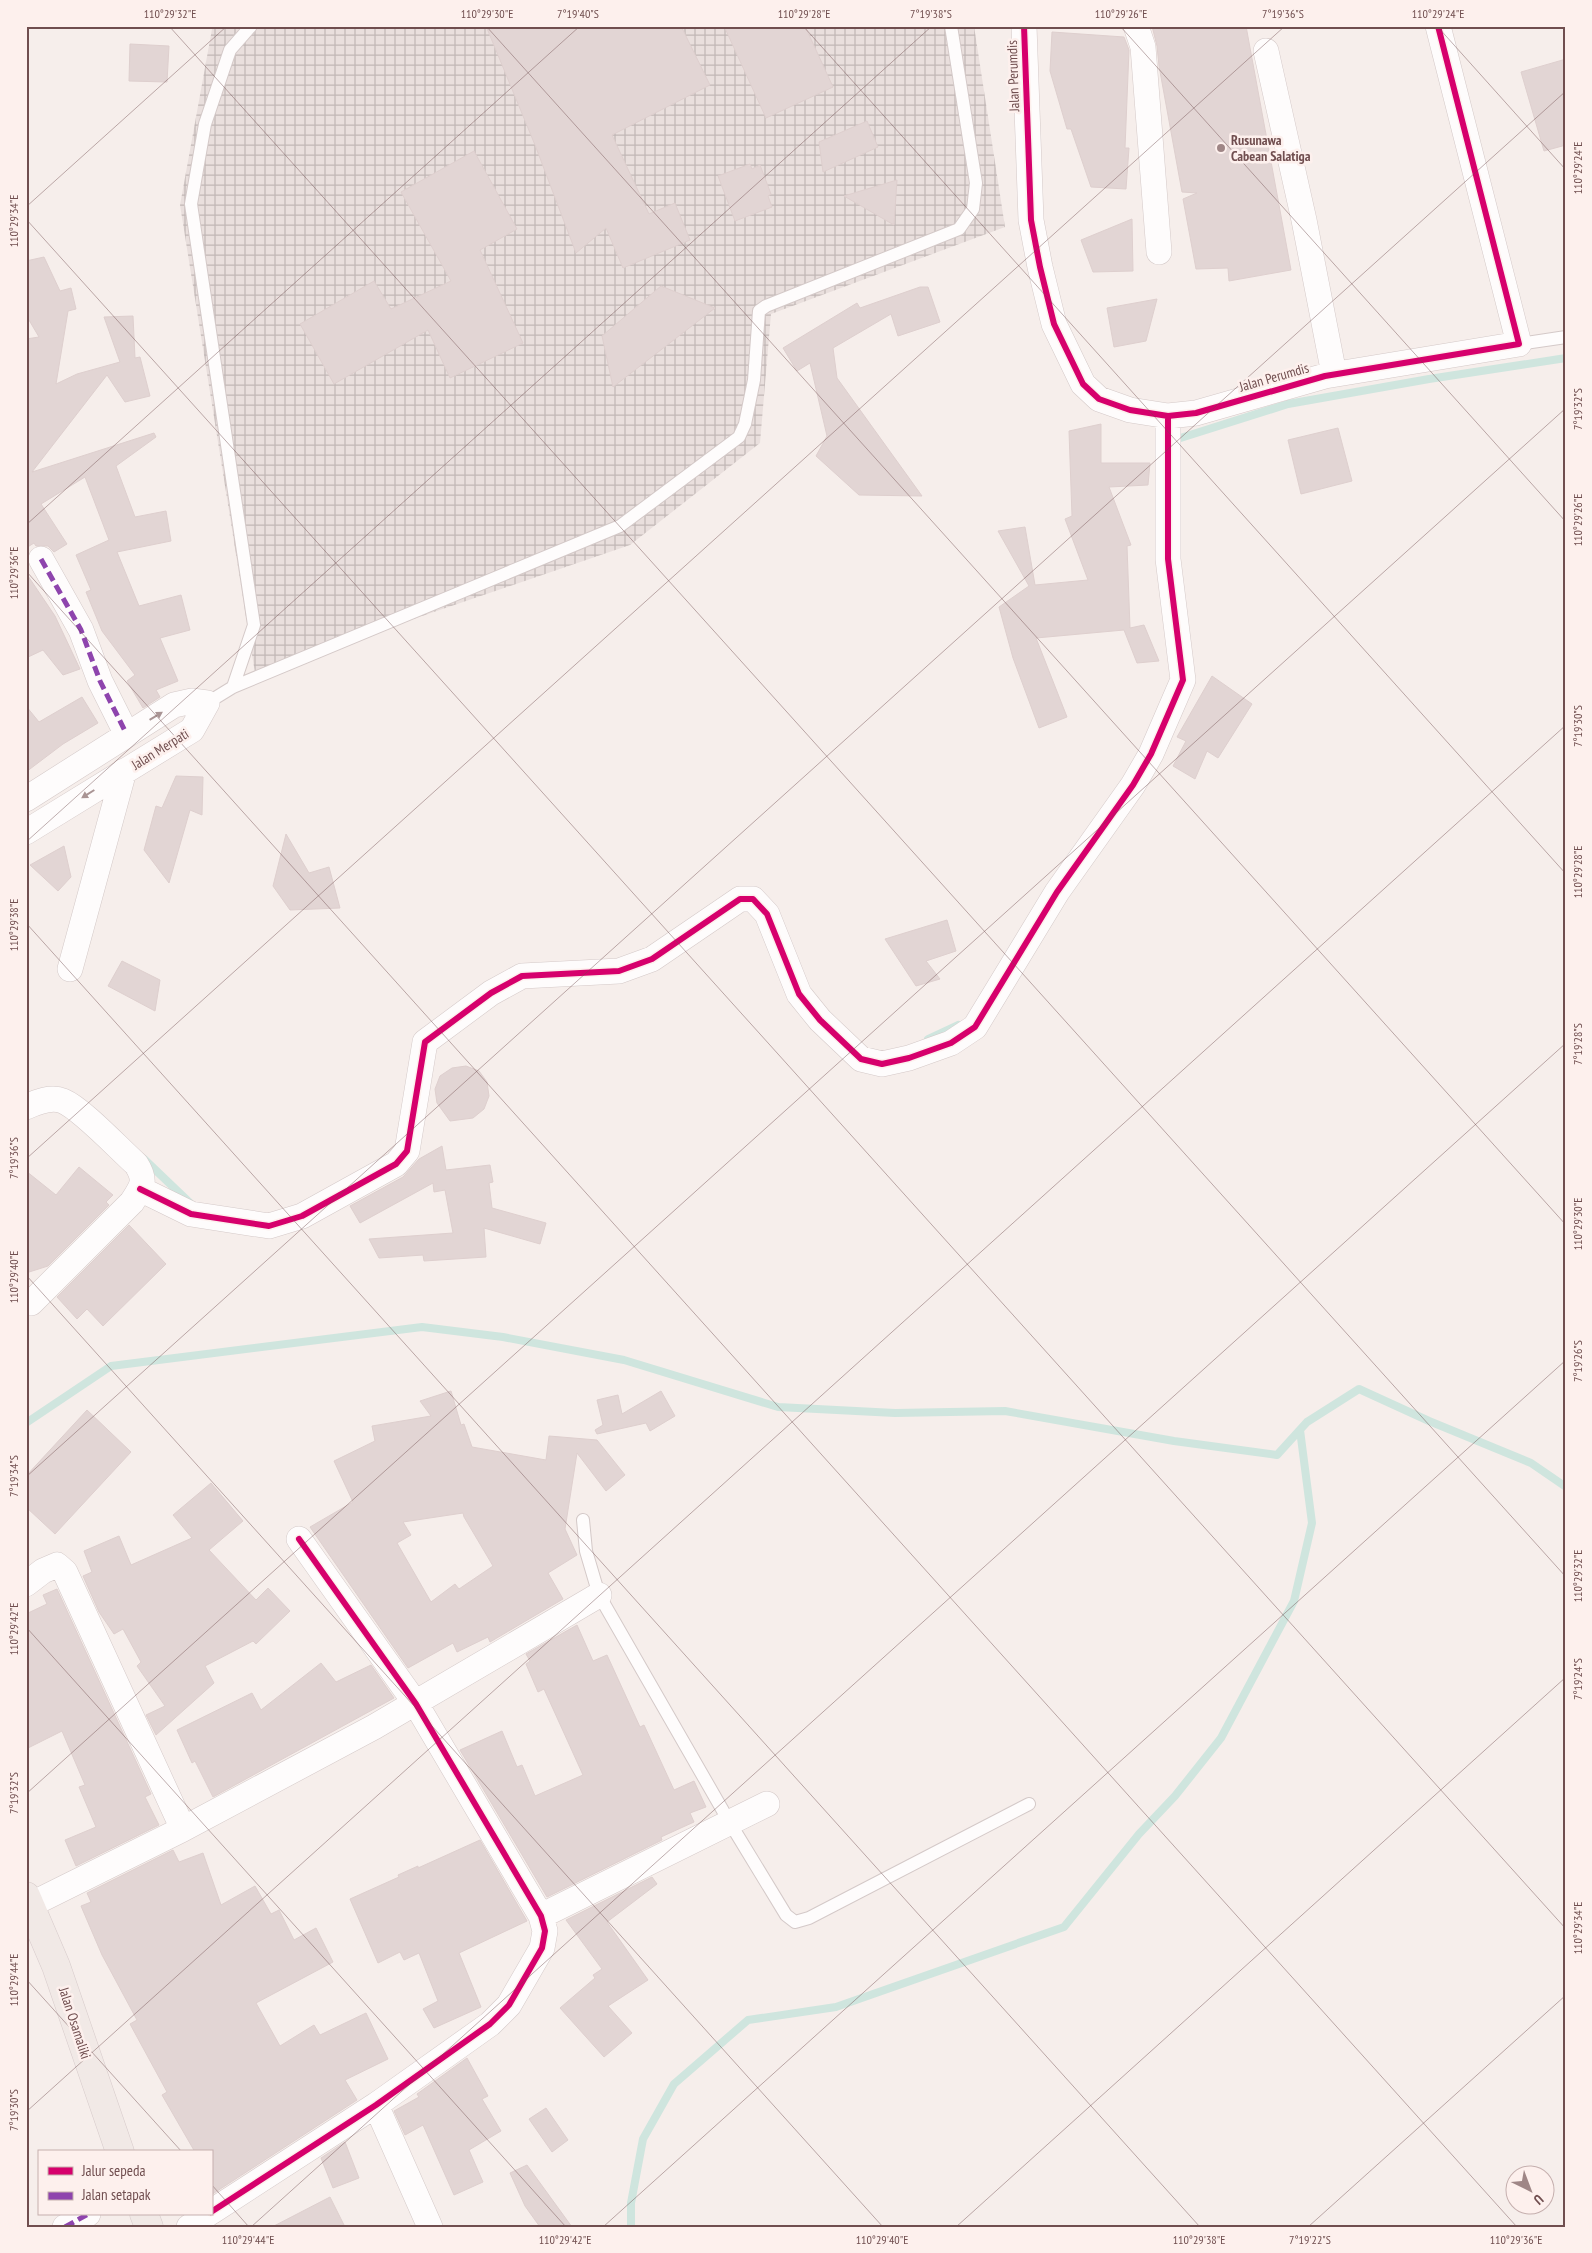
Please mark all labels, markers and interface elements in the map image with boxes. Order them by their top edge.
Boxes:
text: 110°29'32"E [144,6,196,21]
text: 110°29'30"E [461,6,513,21]
text: 7°19'40"S [557,6,599,21]
text: 110°29'28"E [778,6,830,21]
text: 7°19'38"S [910,6,952,21]
text: 110°29'26"E [1095,6,1147,21]
text: 7°19'36"S [1262,6,1304,21]
text: 110°29'24"E [1412,6,1464,21]
street label: Jalan Perumdis [1003,40,1023,113]
place label: Rusunawa Cabean Salatiga [1231,131,1311,165]
marker: Rusunawa Cabean Salatiga [1215,142,1227,154]
text: 110°29'24"E [1570,142,1585,194]
text: 110°29'34"E [6,195,21,247]
street label: Jalan Perumdis [1236,358,1311,396]
text: 7°19'32"S [1570,388,1585,430]
text: 110°29'26"E [1570,494,1585,546]
text: 110°29'36"E [6,547,21,599]
text: 7°19'30"S [1570,705,1585,747]
one-way arrow [149,711,162,720]
street label: Jalan Merpati [127,724,192,774]
one-way arrow [81,789,94,799]
text: 110°29'28"E [1570,846,1585,898]
text: 110°29'38"E [6,899,21,951]
text: 7°19'28"S [1570,1023,1585,1065]
text: 7°19'36"S [6,1137,21,1179]
text: 110°29'30"E [1570,1198,1585,1250]
text: 110°29'40"E [6,1251,21,1303]
text: 7°19'26"S [1570,1340,1585,1382]
text: 7°19'34"S [6,1455,21,1497]
text: 110°29'32"E [1570,1550,1585,1602]
text: 110°29'42"E [6,1603,21,1655]
text: 7°19'24"S [1570,1658,1585,1700]
text: 7°19'32"S [6,1772,21,1814]
text: 110°29'34"E [1570,1902,1585,1954]
text: 110°29'44"E [6,1954,21,2006]
street label: Jalan Osamaliki [55,1984,95,2061]
text: 7°19'30"S [6,2089,21,2131]
legend [38,2150,212,2216]
text: Jalur sepeda [81,2161,145,2180]
north arrow [1504,2166,1554,2216]
text: Jalan setapak [81,2185,151,2204]
text: U [1530,2191,1547,2209]
text: 110°29'44"E [222,2232,274,2247]
text: 110°29'42"E [539,2232,591,2247]
text: 110°29'40"E [856,2232,908,2247]
text: 110°29'38"E [1173,2232,1225,2247]
text: 7°19'22"S [1289,2232,1331,2247]
text: 110°29'36"E [1490,2232,1542,2247]

